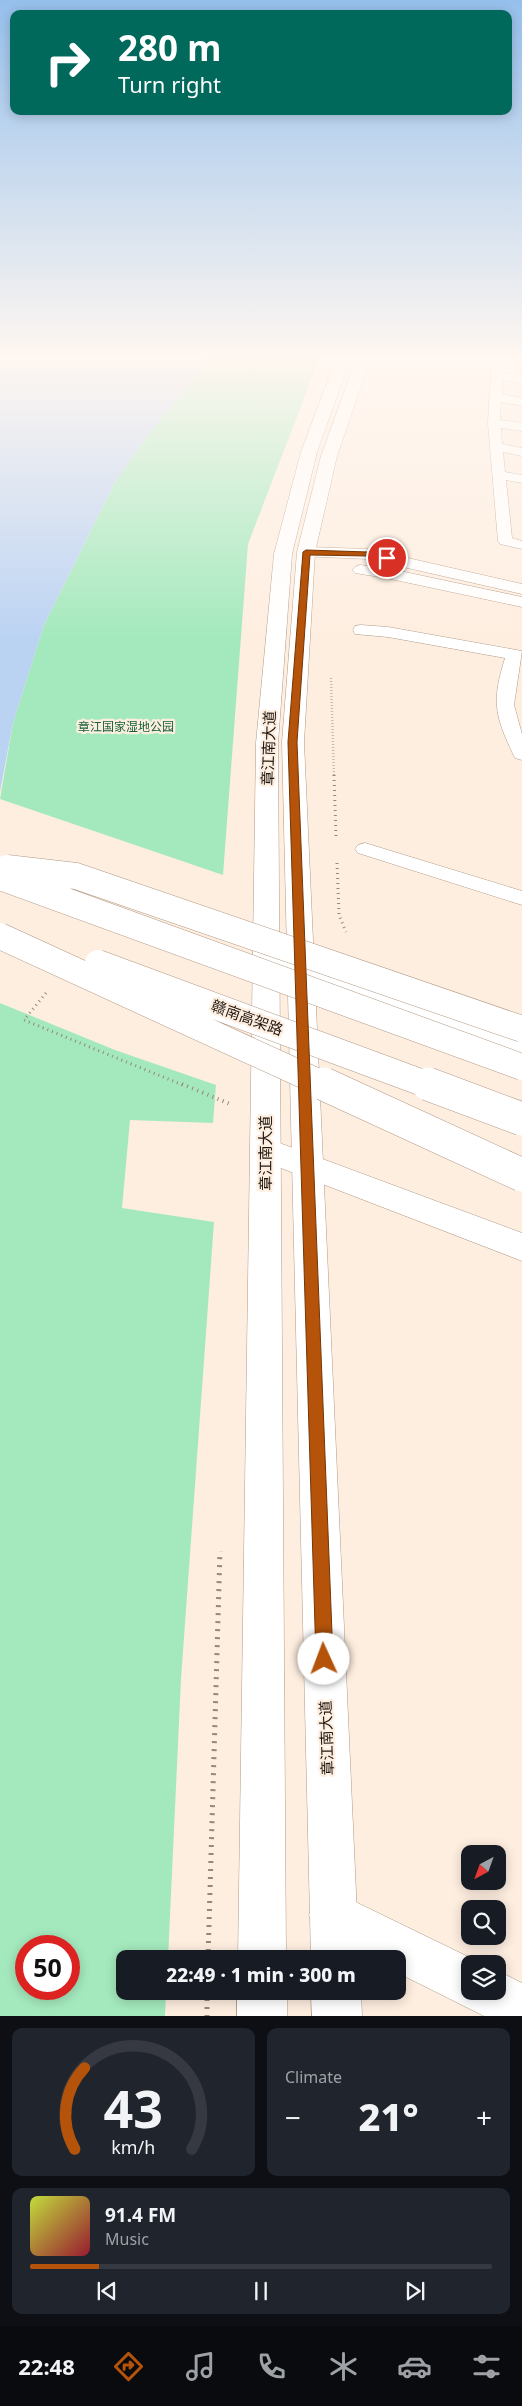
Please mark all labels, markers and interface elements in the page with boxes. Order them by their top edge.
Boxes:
text: 280 m [118,24,221,71]
icon: right [35,30,100,95]
text: Turn right [118,69,221,99]
pin [366,537,408,579]
icon: arrive [373,544,401,572]
street label: 章江南大道 [257,710,279,786]
park label: 章江国家湿地公园 [78,718,174,735]
street label: 赣南高架路 [209,995,286,1039]
street label: 章江南大道 [255,1115,275,1191]
position arrow [297,1632,349,1684]
street label: 章江南大道 [315,1700,337,1776]
north arrow [461,1845,506,1890]
map controls [461,1845,506,2000]
button: search [461,1900,506,1945]
speed limit sign: 50 [15,1935,80,2000]
button: layers [461,1955,506,2000]
text: 22:49 · 1 min · 300 m [166,1962,356,1988]
text: Climate [285,2066,342,2088]
text: 43 [104,2072,163,2143]
text: 21° [358,2090,419,2142]
text: − [285,2098,301,2136]
text: + [476,2098,492,2136]
text: km/h [112,2135,155,2159]
text: 91.4 FM [105,2202,176,2228]
text: Music [105,2228,149,2250]
icon: previous [93,2277,121,2305]
icon: pause [247,2277,275,2305]
icon: next [401,2277,429,2305]
icon: directions [111,2349,146,2384]
icon: music [183,2349,218,2384]
icon: phone [254,2349,289,2384]
icon: climate [326,2349,361,2384]
icon: car [397,2349,432,2384]
icon: filters [469,2349,504,2384]
text: 22:48 [18,2351,75,2381]

